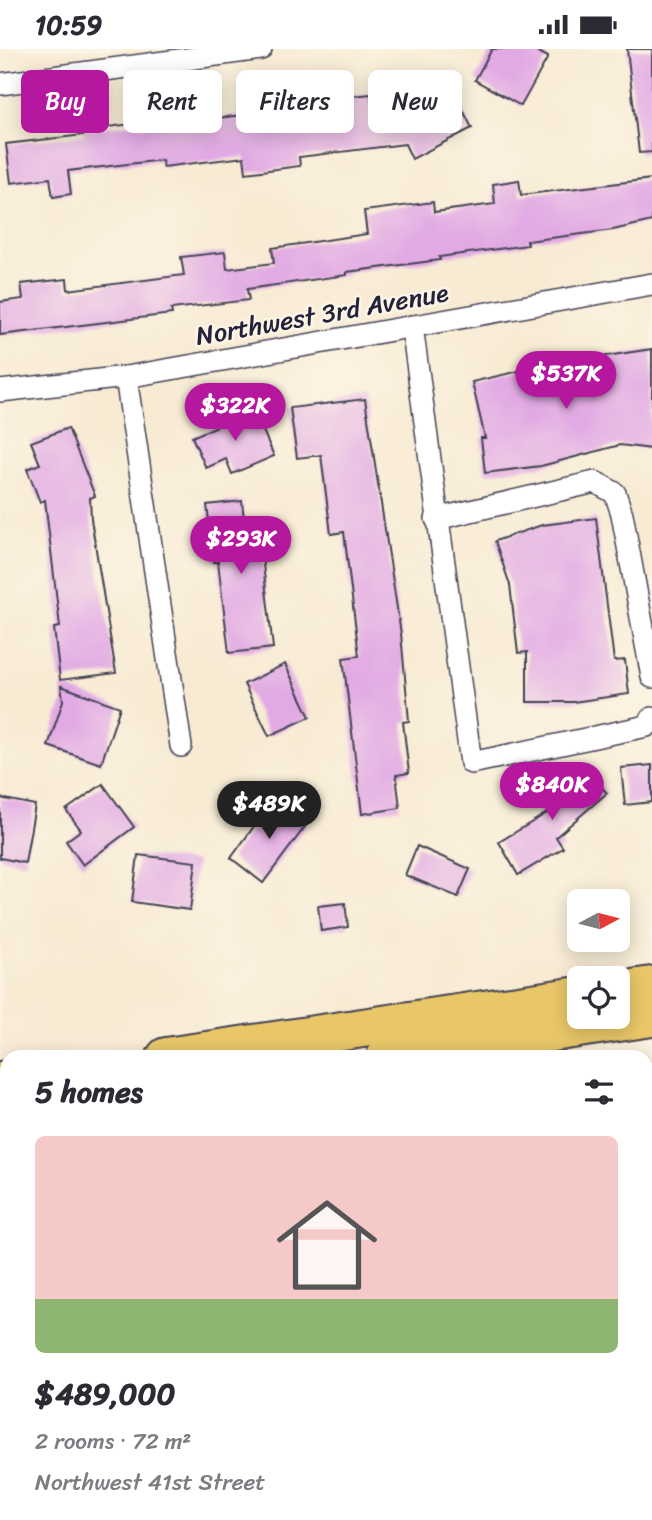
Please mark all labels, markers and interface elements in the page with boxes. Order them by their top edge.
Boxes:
text: 10:59 [35,2,102,48]
chip: Buy [21,70,109,133]
chip: Rent [123,70,222,133]
chip: Filters [236,70,354,133]
chip: New [368,70,462,133]
street label: Northwest 3rd Avenue [192,269,452,359]
pin: $537K [517,351,615,411]
text: $537K [531,353,601,394]
pin: $322K [186,383,284,443]
text: $322K [201,385,269,426]
pin: $293K [192,517,290,576]
text: $293K [206,518,276,559]
pin: $840K [503,763,601,822]
text: $840K [516,764,588,805]
pin: $489K [220,781,318,841]
text: $489K [233,783,305,824]
north arrow [567,889,630,952]
map controls [567,889,630,1029]
button: locate [567,966,630,1029]
text: 5 homes [35,1065,143,1119]
icon: filters [580,1073,618,1111]
icon: home [264,1182,390,1308]
text: $489,000 [35,1367,175,1421]
text: 2 rooms · 72 m² [35,1421,191,1462]
text: Northwest 41st Street [35,1462,265,1503]

